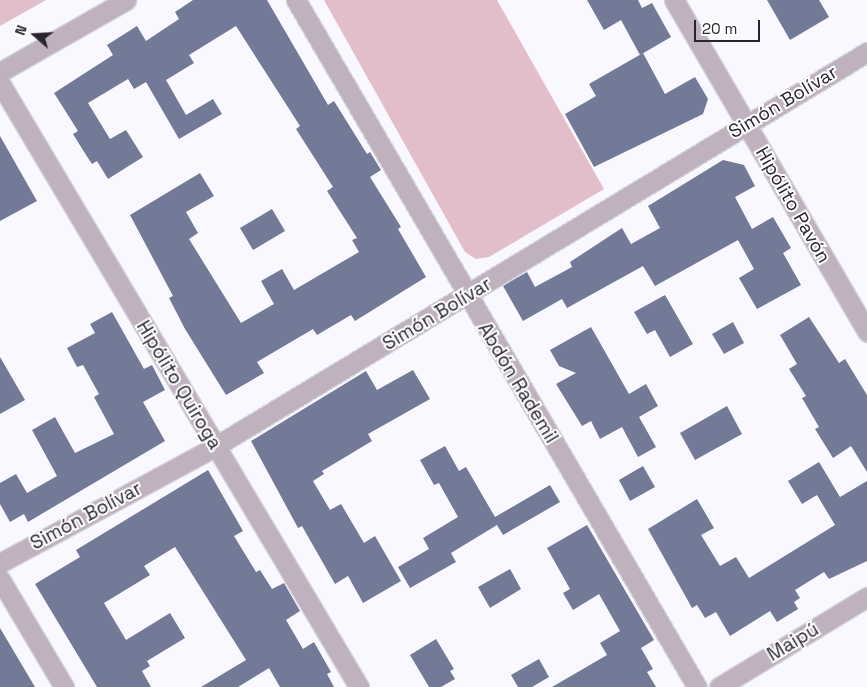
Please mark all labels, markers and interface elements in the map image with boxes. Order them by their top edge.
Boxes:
north arrow [10,10,60,60]
scale bar [697,10,763,42]
text: 20 m [702,19,737,38]
text: N [11,23,31,37]
street label: Simón Bolívar [725,61,841,143]
street label: Hipólito Pavón [751,143,835,267]
street label: Simón Bolívar [379,273,495,355]
street label: Hipólito Quiroga [132,317,226,453]
street label: Abdón Rademil [473,319,563,447]
street label: Simón Bolívar [27,477,145,555]
street label: Maipú [763,618,823,666]

